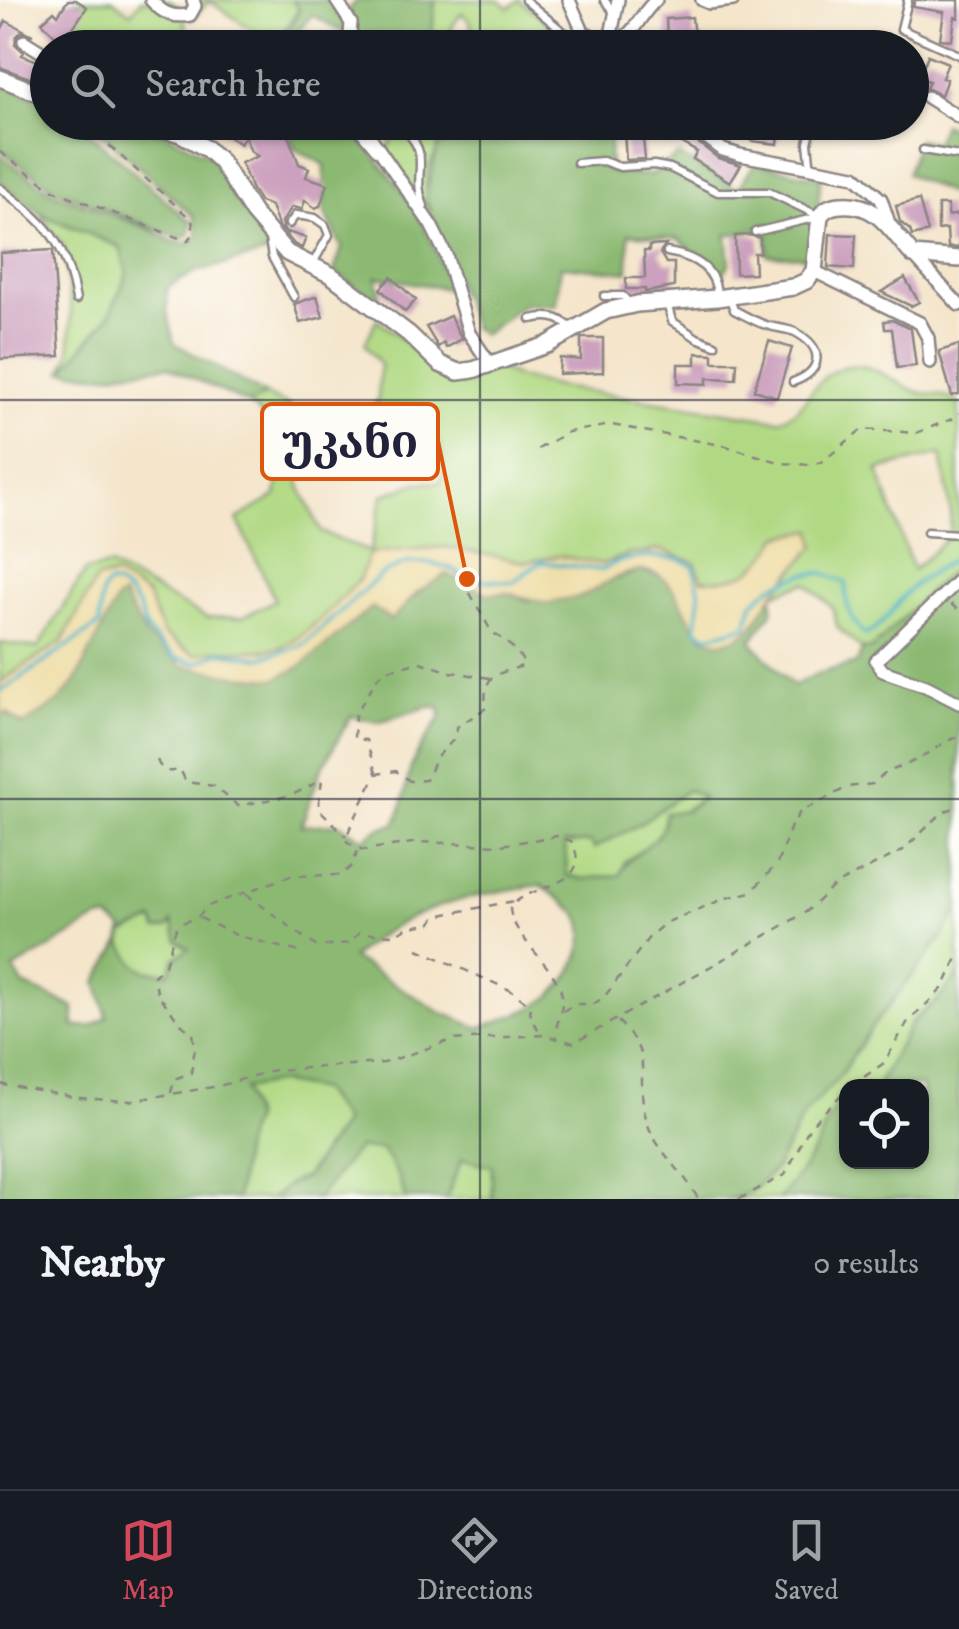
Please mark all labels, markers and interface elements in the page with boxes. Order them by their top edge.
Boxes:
search box [30,30,929,140]
icon: search [65,58,120,113]
text: Search here [145,61,321,109]
callout: უკანი [262,404,438,479]
text: უკანი [282,416,418,472]
map controls [839,1079,929,1169]
button: locate [839,1079,929,1169]
text: Nearby [40,1238,164,1290]
text: 0 results [813,1244,919,1284]
tab: Map [121,1513,176,1608]
tab: Directions [417,1513,533,1608]
tab: Saved [774,1513,838,1608]

